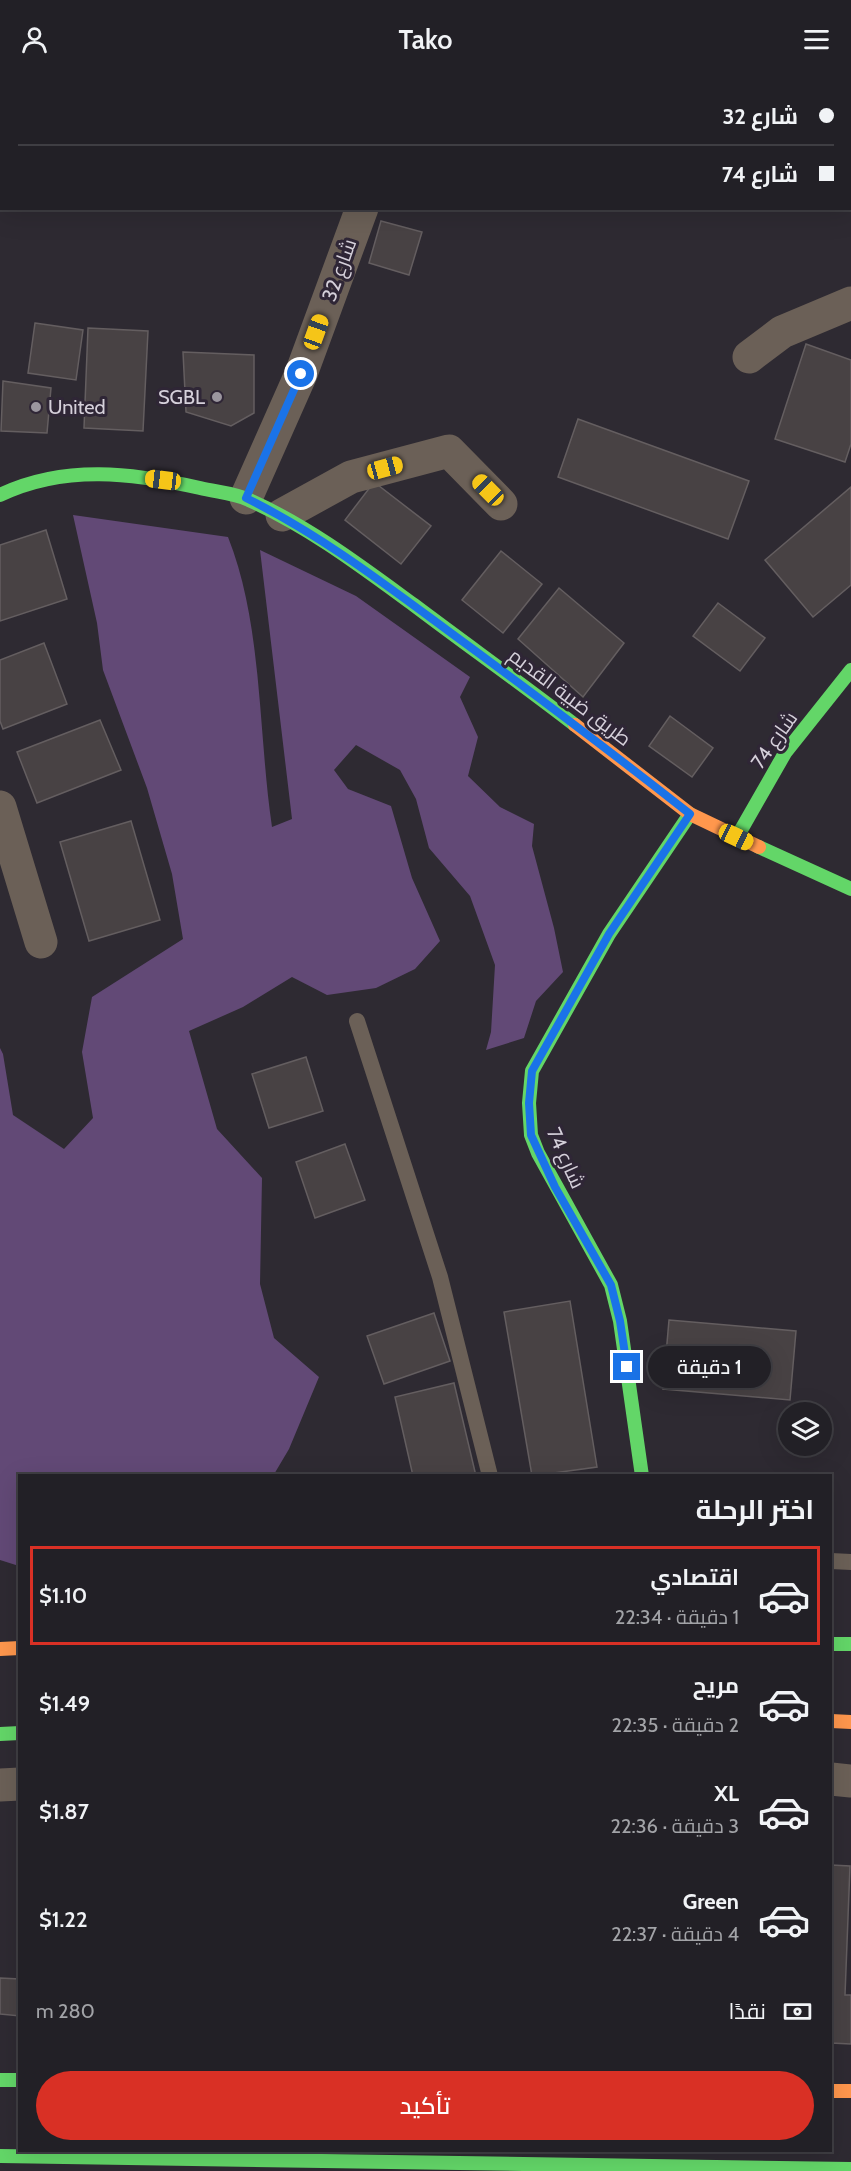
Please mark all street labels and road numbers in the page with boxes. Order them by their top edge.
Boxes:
street label: شارع 32 [317,236,363,305]
street label: طريق ضبية القديم [503,643,636,753]
street label: شارع 74 [746,707,804,774]
street label: شارع 74 [540,1124,590,1193]

